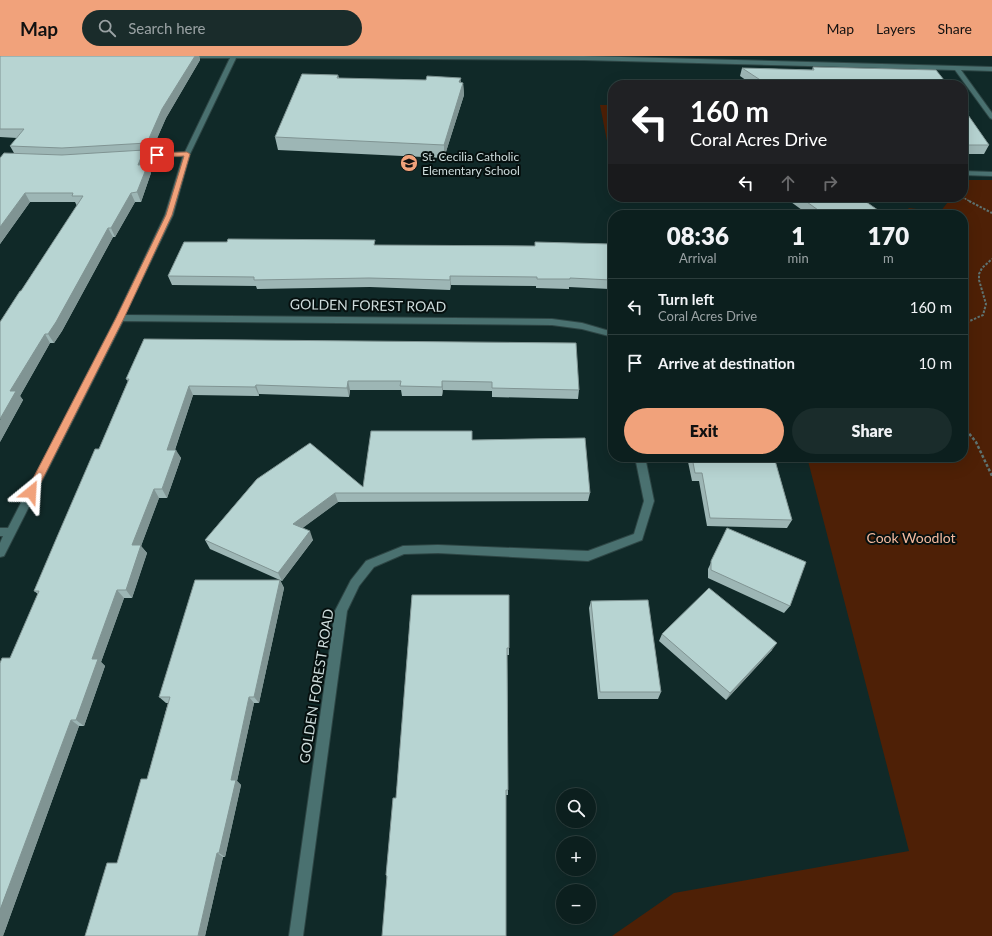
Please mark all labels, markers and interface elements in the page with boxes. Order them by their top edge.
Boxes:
search box [82,10,362,46]
text: Map [20,17,58,40]
icon: search [96,17,118,39]
text: Search here [128,19,206,37]
text: Map [826,20,854,37]
text: Layers [876,20,916,37]
text: Share [938,20,972,37]
text: 160 m [690,94,769,128]
icon: left [624,96,676,148]
text: Coral Acres Drive [690,128,827,150]
pin [140,138,174,172]
icon: arrive [146,144,168,166]
place label: St. Cecilia Catholic Elementary School [422,149,520,178]
school or university icon: St. Cecilia Catholic Elementary School [399,153,419,173]
icon: left [735,172,757,194]
icon: ahead [777,172,799,194]
icon: right [819,172,841,194]
text: 08:36 [667,221,729,250]
text: 1 [791,221,805,250]
text: 170 [867,221,909,250]
text: Arrival [679,250,717,266]
text: min [788,250,809,266]
text: m [883,250,894,266]
text: Turn left [658,290,714,308]
street label: GOLDEN FOREST ROAD [290,295,446,315]
icon: left [624,296,646,318]
text: 160 m [910,298,952,316]
text: Coral Acres Drive [658,308,757,324]
icon: arrive [624,352,646,374]
text: Arrive at destination [658,354,795,372]
text: 10 m [918,354,952,372]
button: Exit [624,408,784,454]
button: Share [792,408,952,454]
position arrow [10,471,52,513]
park label: Cook Woodlot [866,529,956,546]
street label: GOLDEN FOREST ROAD [295,607,337,765]
map controls [556,788,596,924]
button: search [556,788,596,828]
button: + [556,836,596,876]
button: − [556,884,596,924]

